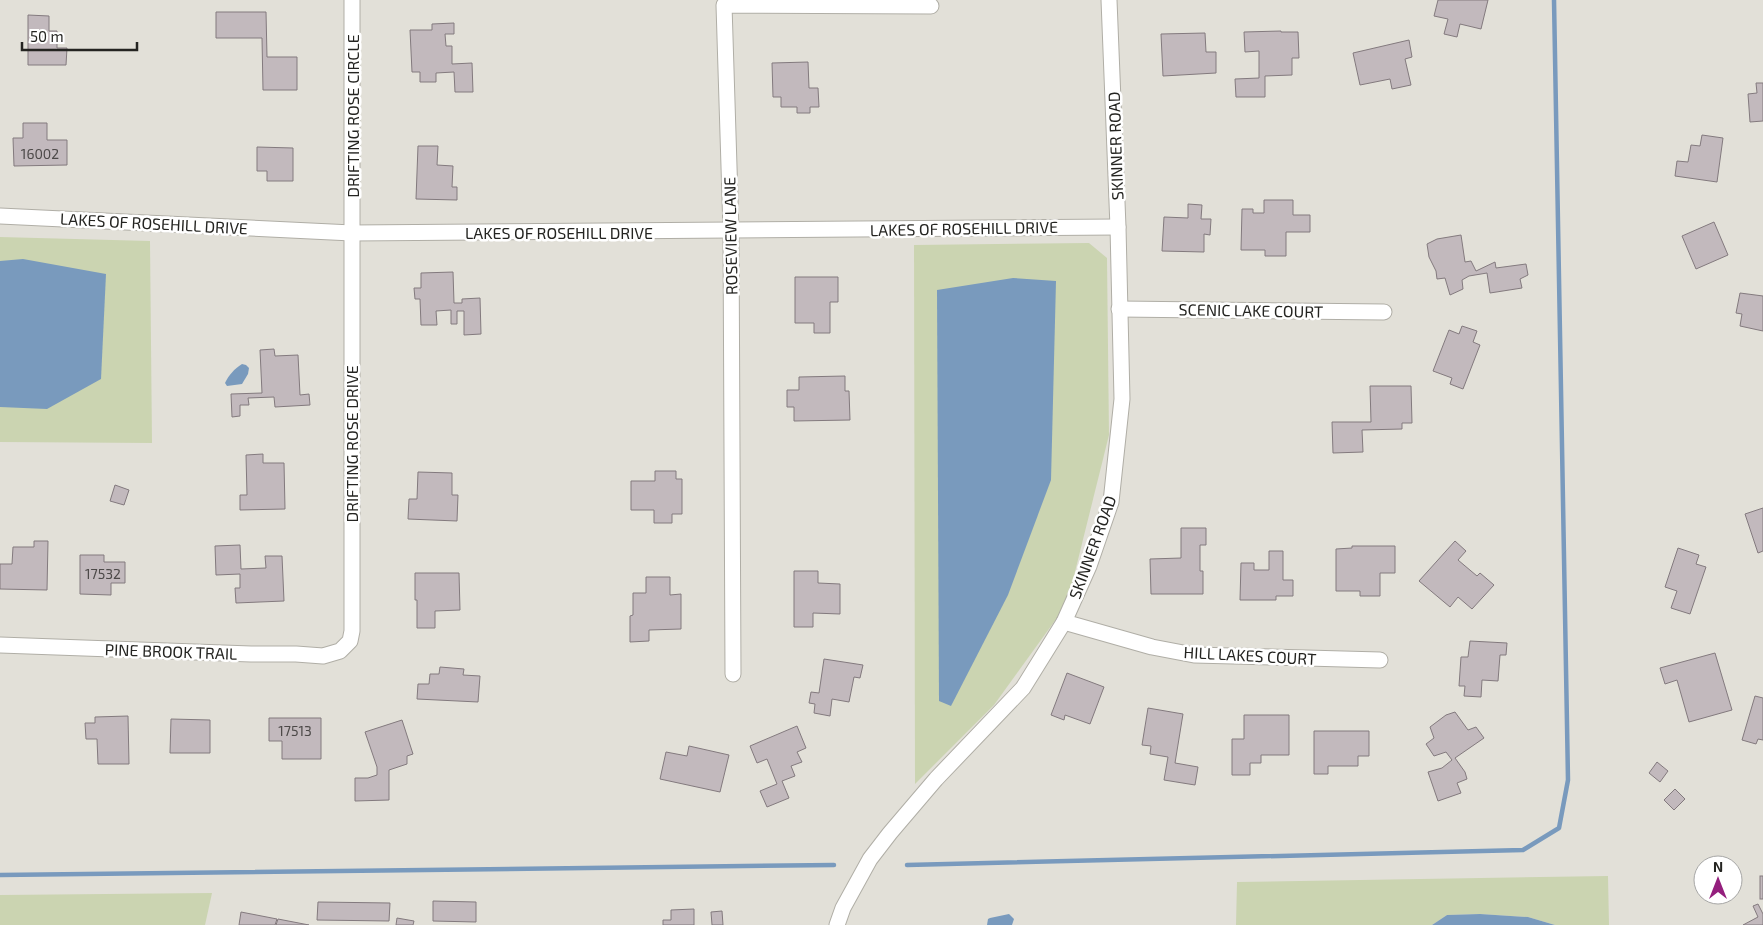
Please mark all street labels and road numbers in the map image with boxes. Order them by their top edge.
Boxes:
street label: DRIFTING ROSE CIRCLE [343,34,362,198]
street label: SKINNER ROAD [1104,91,1126,201]
street label: ROSEVIEW LANE [719,177,741,295]
street label: LAKES OF ROSEHILL DRIVE [60,209,248,237]
street label: LAKES OF ROSEHILL DRIVE [870,217,1058,239]
street label: LAKES OF ROSEHILL DRIVE [465,223,653,242]
street label: SCENIC LAKE COURT [1179,299,1323,321]
street label: DRIFTING ROSE DRIVE [342,365,361,523]
street label: SKINNER ROAD [1064,493,1120,601]
street label: PINE BROOK TRAIL [104,639,238,663]
street label: HILL LAKES COURT [1183,642,1317,668]

